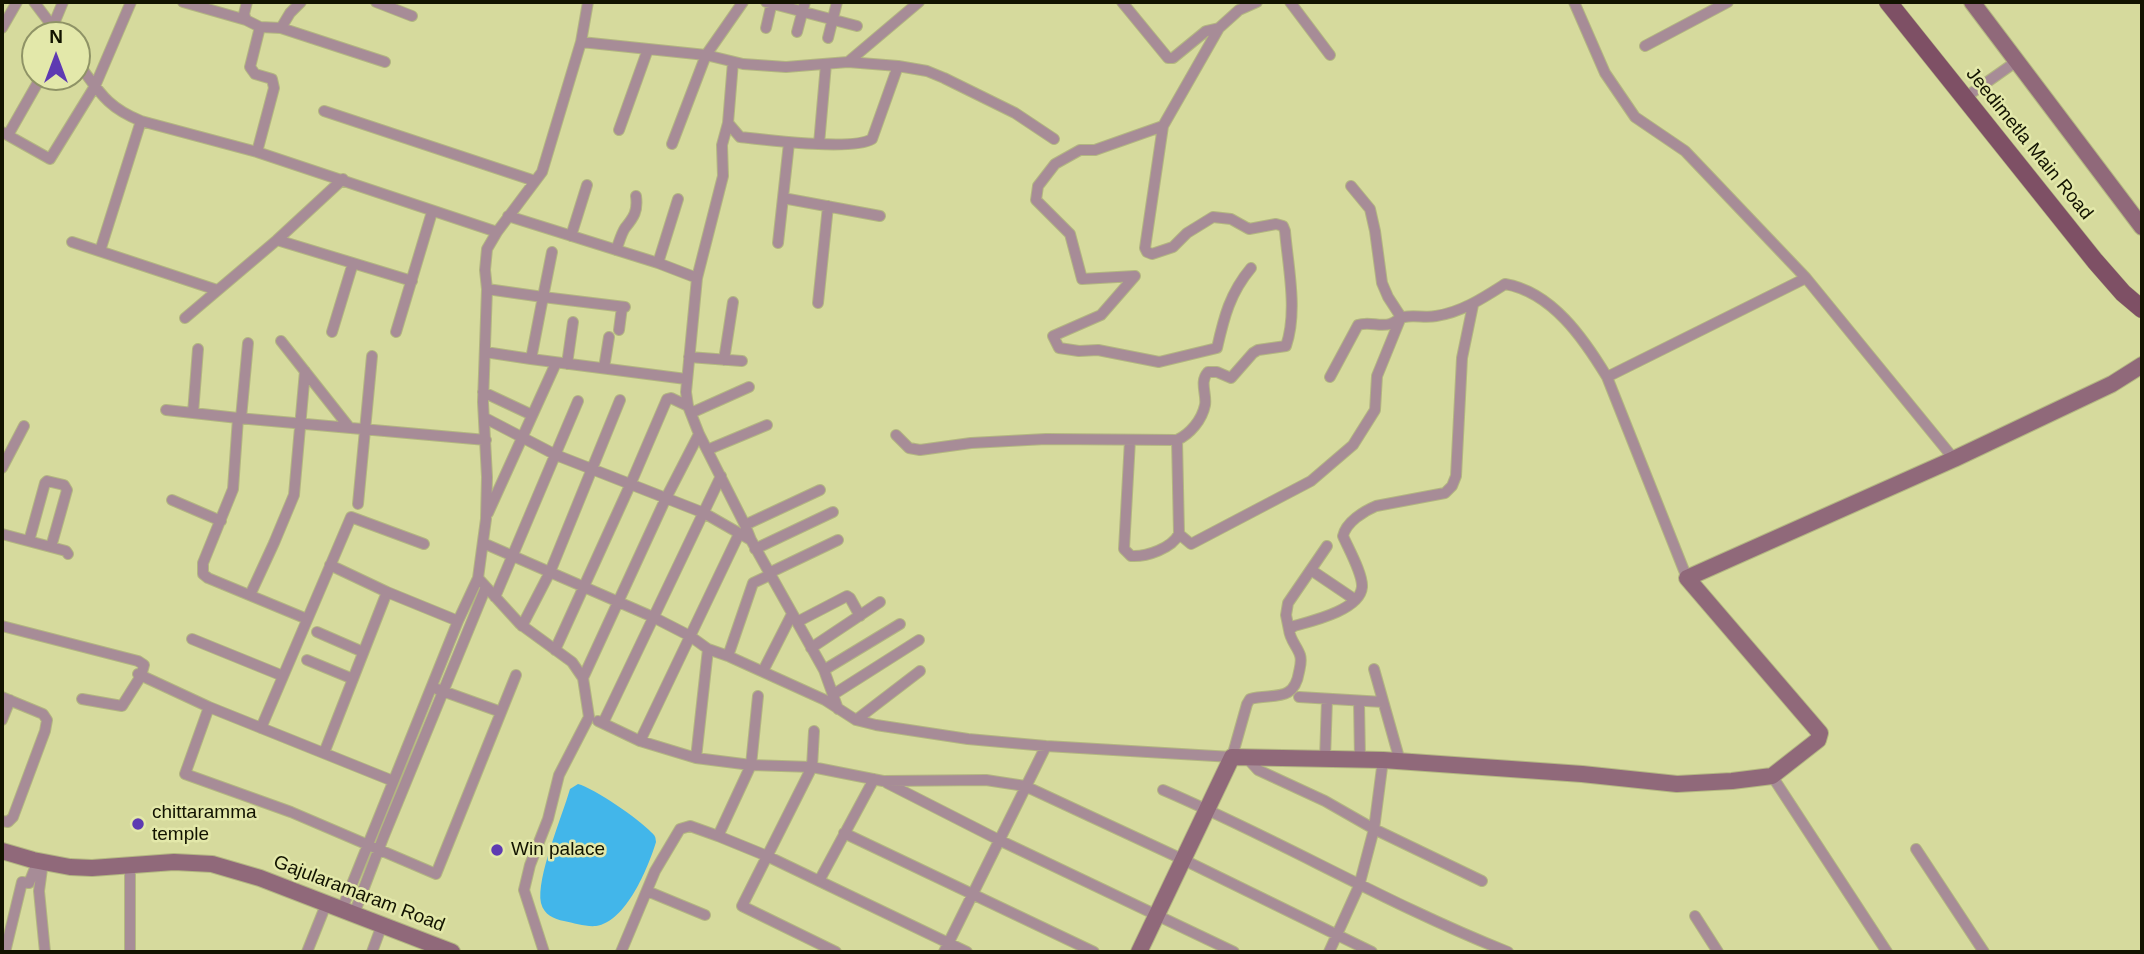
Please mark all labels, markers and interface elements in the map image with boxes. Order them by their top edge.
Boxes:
north arrow [21,21,91,91]
text: N [49,26,63,47]
street label: Jeedimetla Main Road [1961,63,2097,225]
place label: chittaramma temple [152,802,257,846]
marker: chittaramma temple [130,816,146,832]
place label: Win palace [511,839,605,861]
marker: Win palace [489,842,505,858]
street label: Gajularamaram Road [270,851,448,937]

